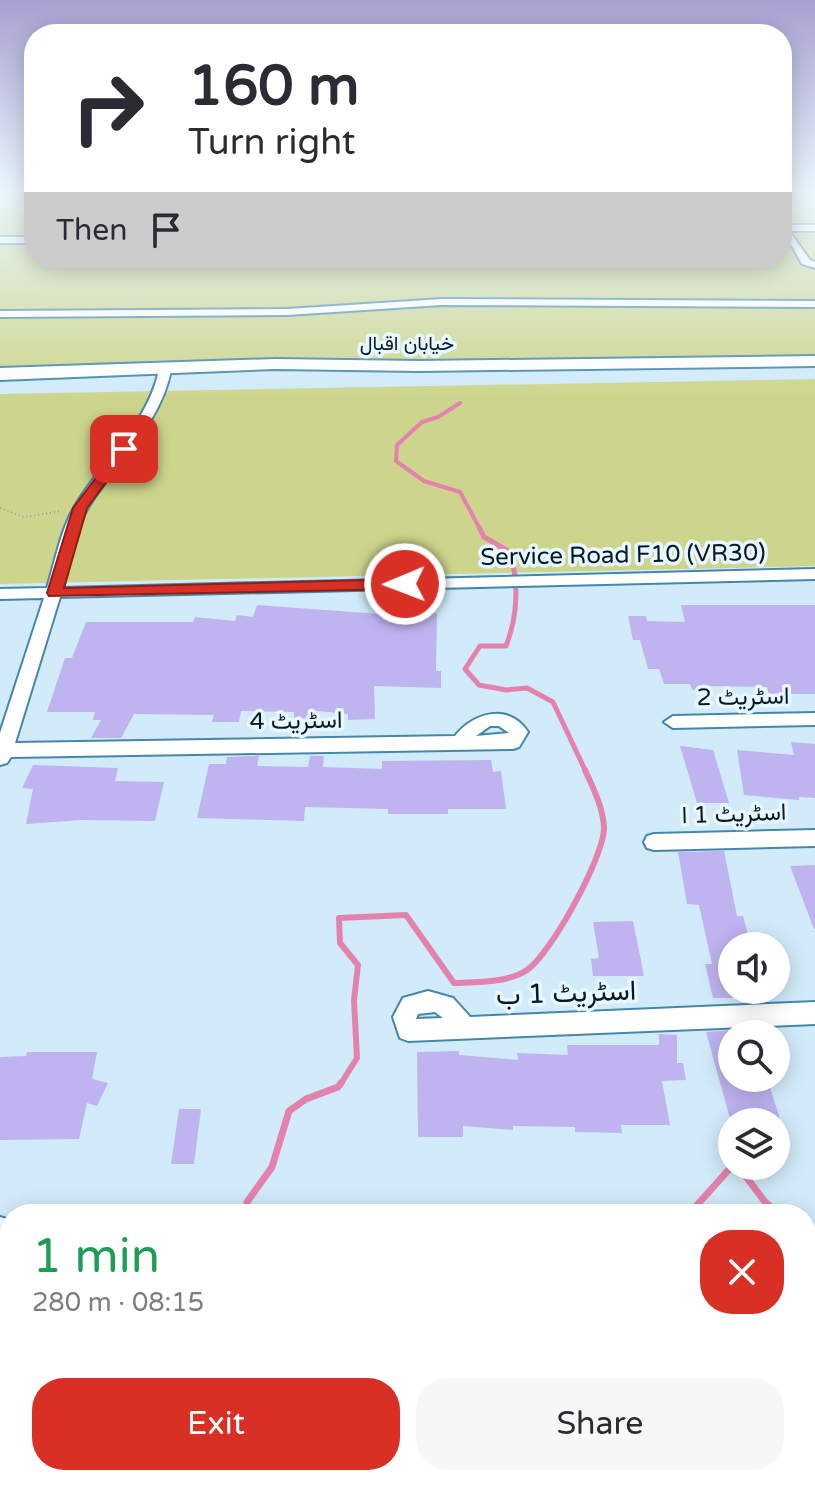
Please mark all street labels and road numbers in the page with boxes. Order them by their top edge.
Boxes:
street label: خیابان اقبال [360,332,454,356]
street label: Service Road F10 (VR30) [480,538,766,572]
street label: اسٹریٹ 2 [696,682,790,712]
street label: اسٹریٹ 4 [249,706,343,736]
street label: اسٹریٹ 1 ا [681,798,787,830]
street label: اسٹریٹ 1 ب [495,974,637,1012]

